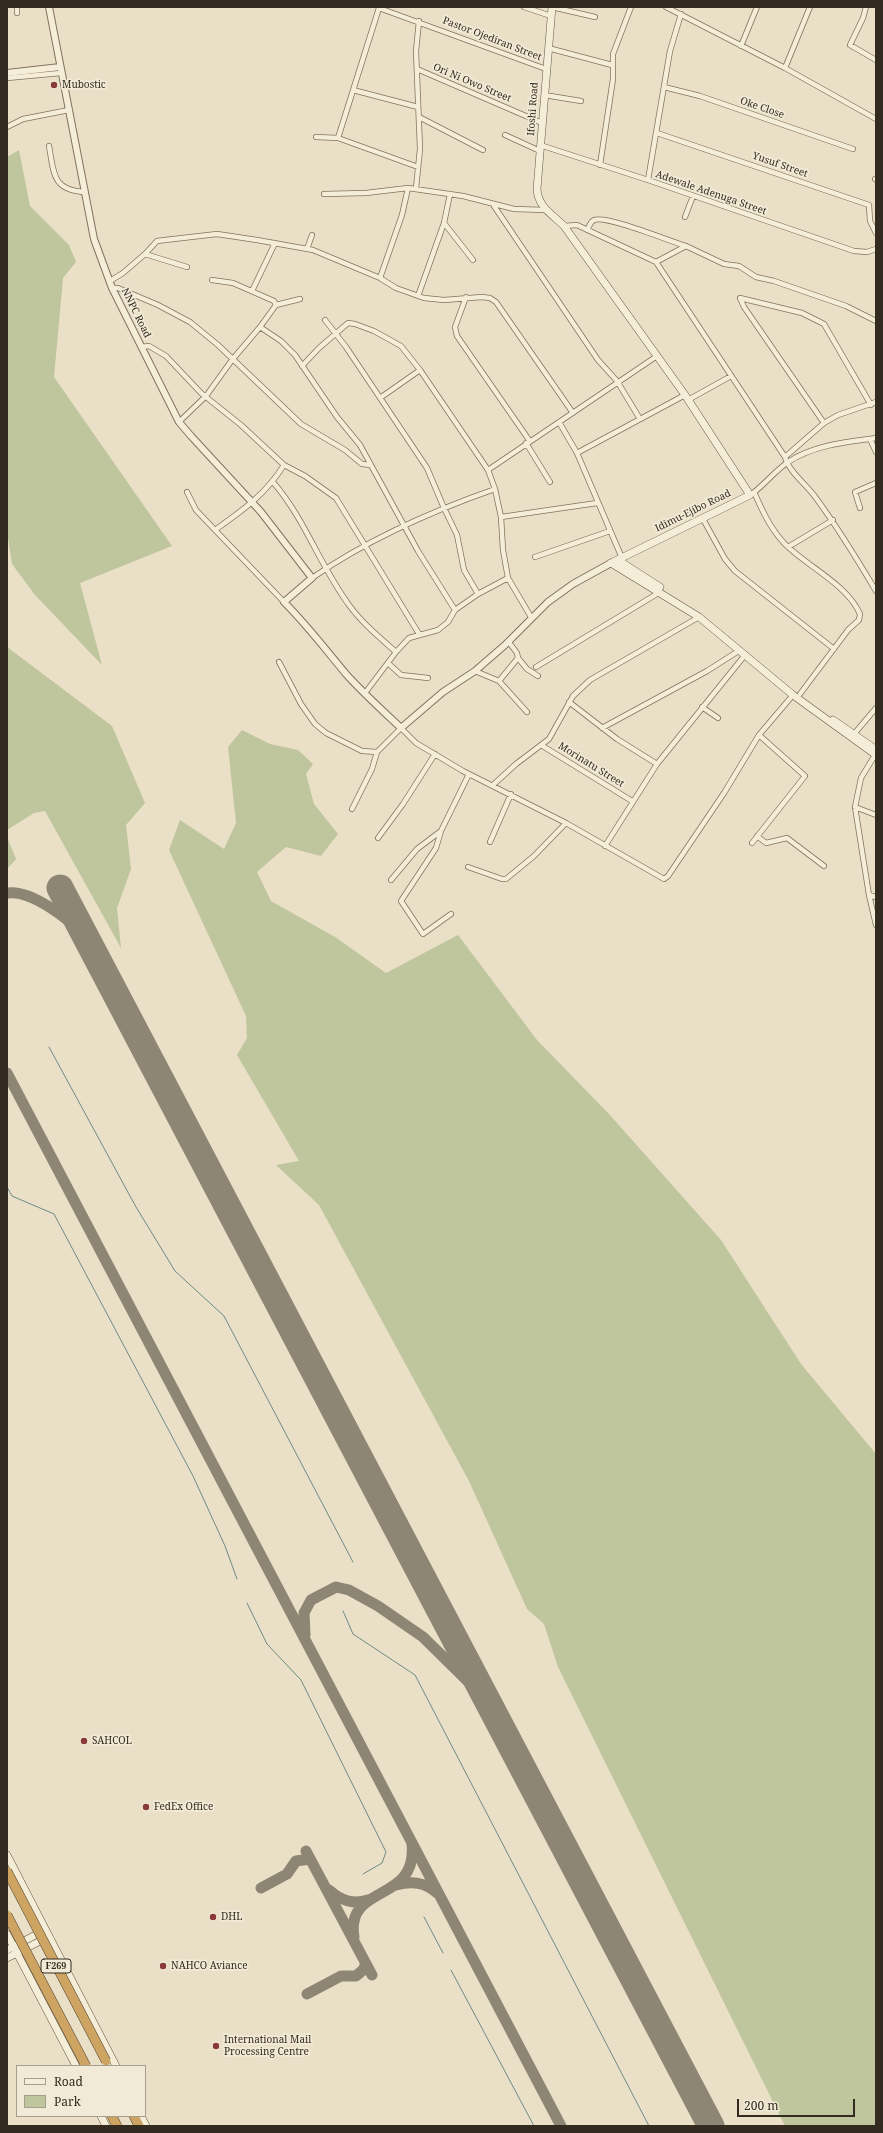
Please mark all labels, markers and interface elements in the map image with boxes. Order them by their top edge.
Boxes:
street label: Pastor Ojediran Street [441,15,543,63]
street label: Ori Ni Owo Street [431,61,513,105]
place label: Mubostic [62,79,106,91]
marker: Mubostic [49,80,59,90]
street label: Ifoshi Road [525,82,541,136]
street label: Oke Close [738,95,786,121]
street label: Yusuf Street [751,150,809,180]
street label: Adewale Adenuga Street [654,168,768,218]
street label: NNPC Road [119,286,153,340]
street label: Idimu-Ejibo Road [653,487,733,535]
street label: Morinatu Street [556,740,626,790]
place label: SAHCOL [92,1735,132,1747]
marker: SAHCOL [79,1736,89,1746]
place label: FedEx Office [154,1801,213,1813]
marker: FedEx Office [141,1802,151,1812]
place label: DHL [221,1911,242,1923]
marker: DHL [208,1912,218,1922]
road number: F269 [41,1959,71,1973]
place label: NAHCO Aviance [171,1960,248,1972]
marker: NAHCO Aviance [158,1961,168,1971]
place label: International Mail Processing Centre [224,2034,311,2058]
marker: International Mail Processing Centre [211,2041,221,2051]
legend [16,2065,146,2117]
text: Road [54,2073,83,2090]
scale bar [739,2091,857,2117]
text: Park [54,2093,81,2110]
text: 200 m [744,2097,779,2114]

